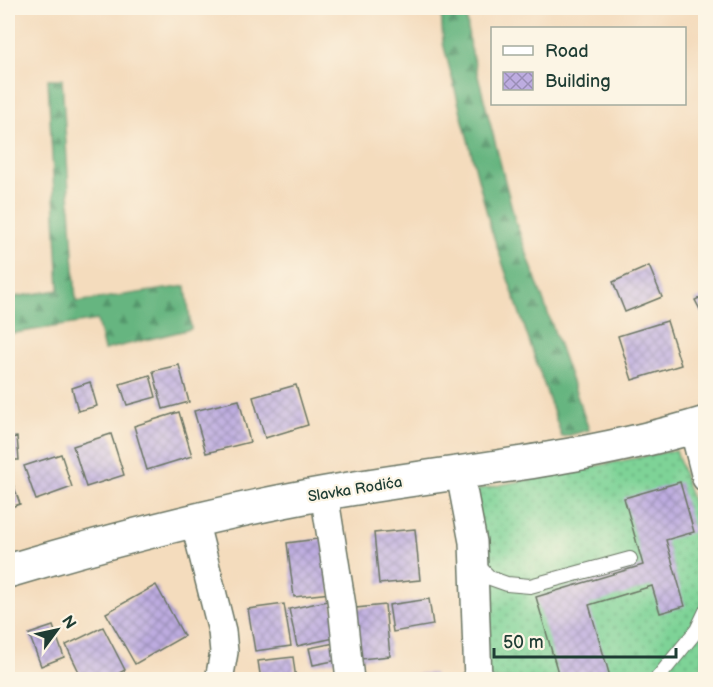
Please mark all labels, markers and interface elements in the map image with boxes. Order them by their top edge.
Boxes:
legend [491,27,686,105]
text: Road [545,41,589,62]
text: Building [545,71,611,92]
street label: Slavka Rodića [306,473,404,506]
north arrow [27,600,87,660]
text: N [57,612,80,633]
scale bar [494,621,676,659]
text: 50 m [503,632,544,653]

